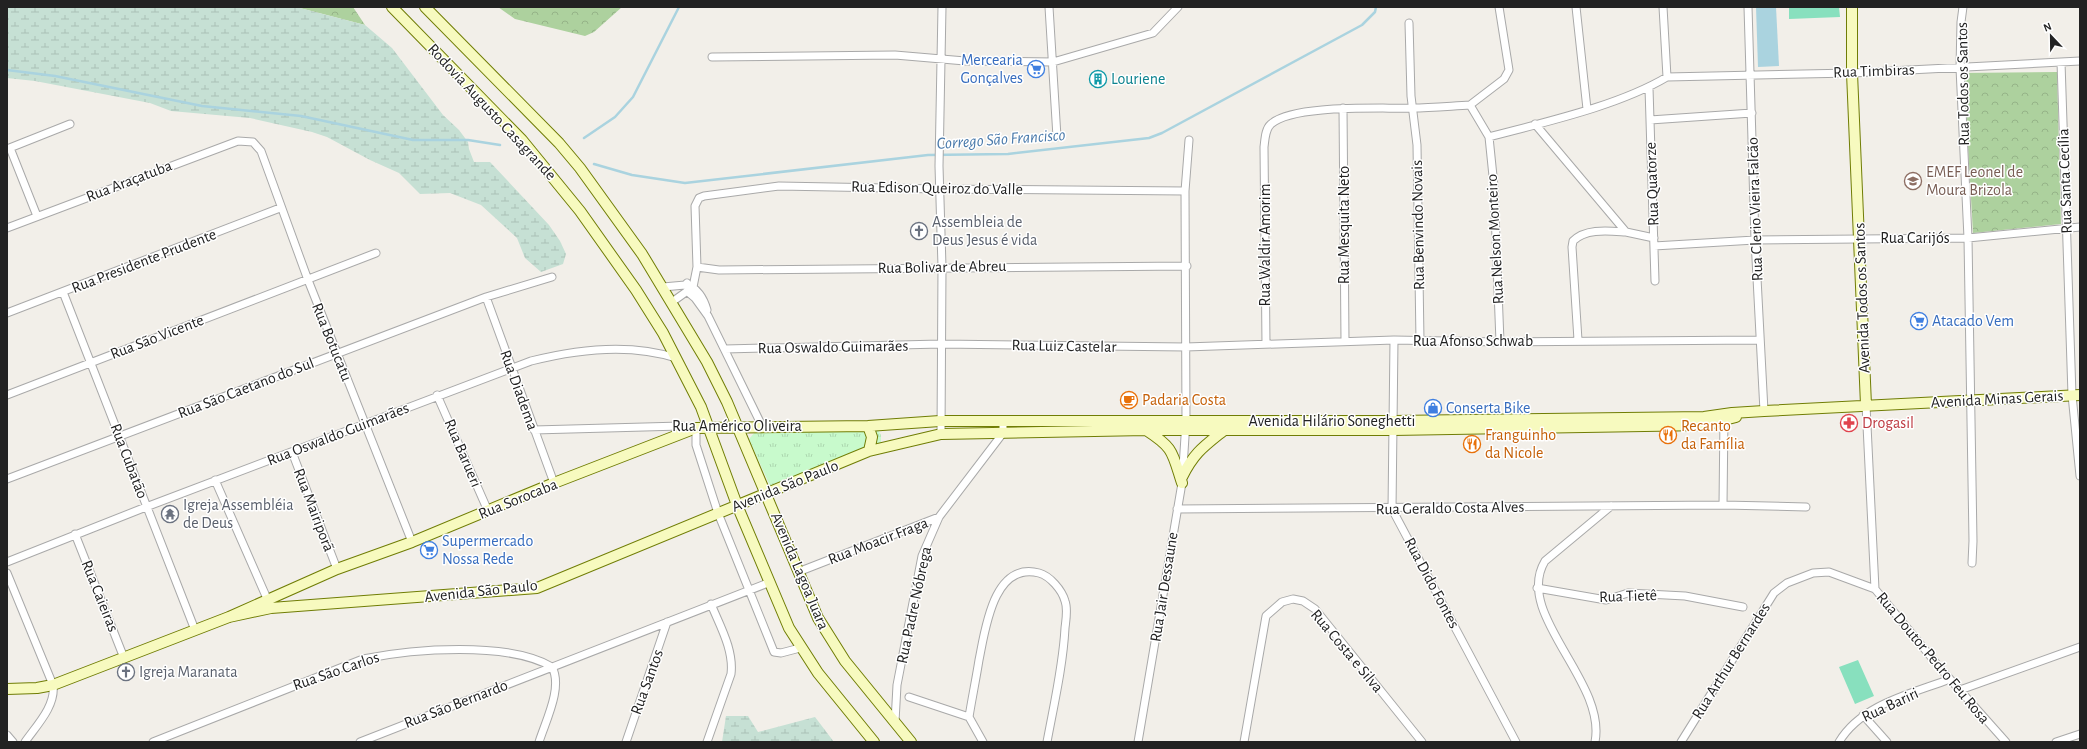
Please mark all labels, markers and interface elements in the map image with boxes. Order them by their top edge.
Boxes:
north arrow [2031,16,2071,56]
text: N [2042,21,2053,34]
street label: Rua Todos os Santos [1954,22,1972,146]
street label: Rodovia Augusto Casagrande [425,41,559,183]
place label: Mercearia Gonçalves [961,52,1023,86]
supermarket icon: Mercearia Gonçalves [1026,59,1046,79]
street label: Rua Timbiras [1833,62,1915,80]
building icon: Louriene [1088,69,1108,89]
place label: Louriene [1111,71,1165,87]
water label: Corrego São Francisco [936,126,1066,152]
street label: Rua Santa Cecília [2055,128,2075,234]
street label: Rua Clerio Vieira Falcão [1744,137,1766,281]
street label: Rua Quatorze [1643,142,1662,226]
street label: Rua Araçatuba [84,157,174,205]
street label: Rua Benvindo Novais [1409,160,1427,290]
place label: EMEF Leonel de Moura Brizola [1926,164,2023,198]
street label: Rua Mesquita Neto [1336,166,1352,284]
school or university icon: EMEF Leonel de Moura Brizola [1903,171,1923,191]
street label: Rua Nelson Monteiro [1484,173,1506,305]
street label: Rua Edison Queiroz do Valle [851,179,1023,198]
street label: Rua Waldir Amorim [1257,184,1273,306]
place label: Assembleia de Deus Jesus é vida [932,214,1037,248]
church icon: Assembleia de Deus Jesus é vida [909,221,929,241]
street label: Avenida Todos os Santos [1851,222,1873,373]
street label: Rua Presidente Prudente [69,226,219,296]
street label: Rua Carijós [1880,230,1950,247]
street label: Rua Bolivar de Abreu [878,258,1006,276]
street label: Rua Botucatu [309,301,355,383]
supermarket icon: Atacado Vem [1909,311,1929,331]
street label: Rua São Vicente [108,312,206,362]
place label: Atacado Vem [1932,313,2014,329]
street label: Rua Afonso Schwab [1413,333,1533,349]
street label: Rua Luiz Castelar [1011,337,1117,355]
street label: Rua Oswaldo Guimarães [758,338,908,356]
street label: Rua Diadema [497,348,541,432]
street label: Rua São Caetano do Sul [176,355,316,421]
street label: Avenida Minas Gerais [1930,388,2064,410]
cafe icon: Padaria Costa [1119,390,1139,410]
place label: Padaria Costa [1142,392,1226,408]
shop icon: Conserta Bike [1423,398,1443,418]
street label: Rua Oswaldo Guimarães [265,400,411,468]
place label: Conserta Bike [1446,400,1530,416]
street label: Avenida Hilário Soneghetti [1249,413,1415,429]
pharmacy icon: Drogasil [1839,413,1859,433]
place label: Drogasil [1862,415,1914,431]
street label: Rua Barueri [442,417,484,489]
street label: Rua Américo Oliveira [672,418,802,434]
place label: Recanto da Família [1681,418,1745,452]
street label: Rua Cubatão [107,421,151,501]
restaurant icon: Recanto da Família [1658,425,1678,445]
place label: Franguinho da Nicole [1485,427,1556,461]
restaurant icon: Franguinho da Nicole [1462,434,1482,454]
street label: Avenida São Paulo [729,457,841,515]
street label: Rua Mairiporã [291,466,337,554]
street label: Rua Sorocaba [476,476,560,522]
place label: Igreja Assembléia de Deus [183,497,294,531]
street label: Rua Geraldo Costa Alves [1376,499,1524,517]
temple icon: Igreja Assembléia de Deus [160,504,180,524]
street label: Avenida Lagoa Juara [768,510,832,632]
street label: Rua Moacir Fraga [826,515,930,567]
street label: Rua Jair Dessaune [1147,531,1181,643]
place label: Supermercado Nossa Rede [442,533,533,567]
street label: Rua Dido Fontes [1401,535,1463,631]
supermarket icon: Supermercado Nossa Rede [419,540,439,560]
street label: Rua Padre Nóbrega [894,545,934,665]
street label: Rua Caieiras [78,558,122,634]
street label: Avenida São Paulo [424,577,539,605]
street label: Rua Tietê [1599,587,1657,605]
street label: Rua Doutor Pedro Feu Rosa [1873,589,1993,727]
street label: Rua Arthur Bernardes [1689,600,1773,722]
street label: Rua Costa e Silva [1308,606,1386,696]
street label: Rua Santos [628,647,666,717]
street label: Rua São Carlos [291,649,381,693]
church icon: Igreja Maranata [116,662,136,682]
place label: Igreja Maranata [139,664,238,681]
street label: Rua São Bernardo [402,677,510,731]
street label: Rua Bariri [1859,685,1921,725]

